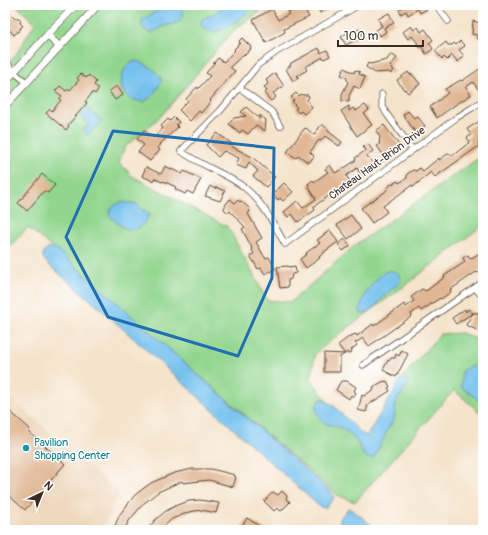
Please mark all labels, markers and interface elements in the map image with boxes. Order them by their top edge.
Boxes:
scale bar [338,22,423,48]
text: 100 m [344,29,379,44]
street label: Chateau Haut-Brion Drive [326,123,428,202]
place label: Pavilion Shopping Center [34,436,110,462]
marker: Pavilion Shopping Center [21,443,31,453]
north arrow [22,473,62,513]
text: N [41,479,56,494]

